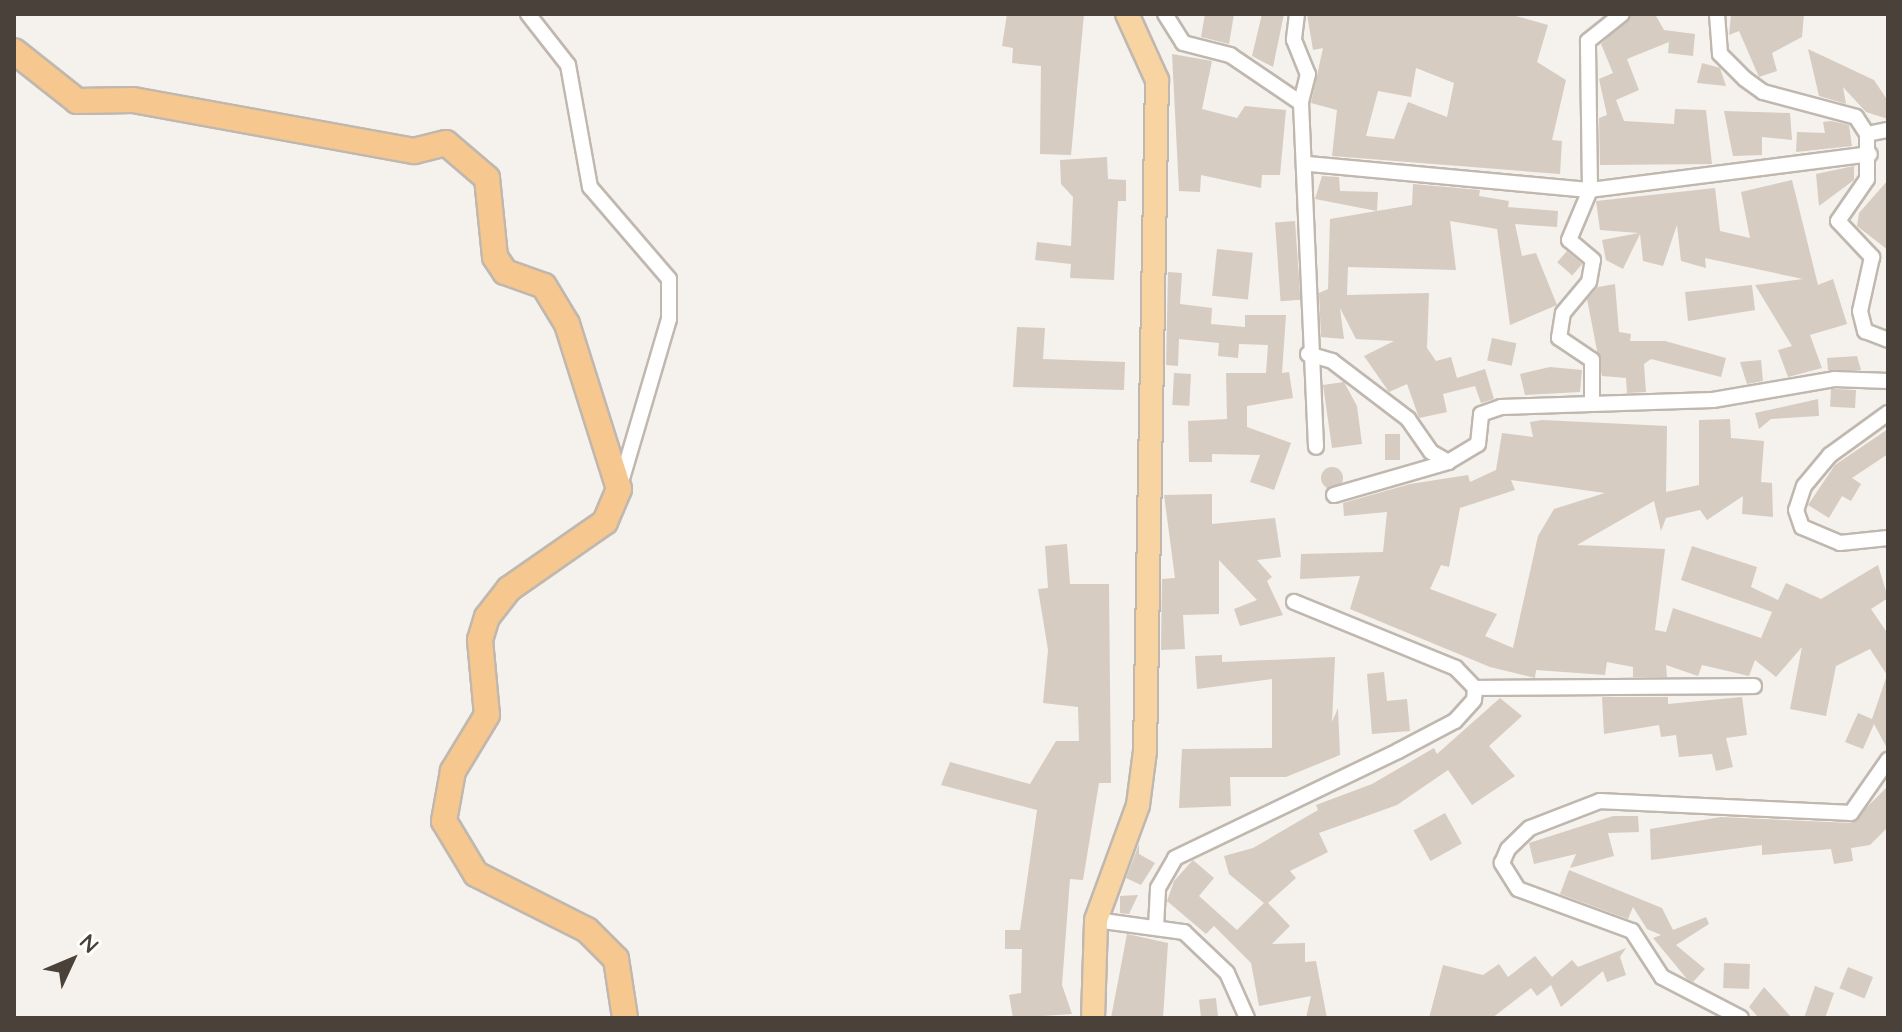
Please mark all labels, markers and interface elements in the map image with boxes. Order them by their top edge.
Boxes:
north arrow [32,920,112,1000]
text: N [74,928,105,959]

